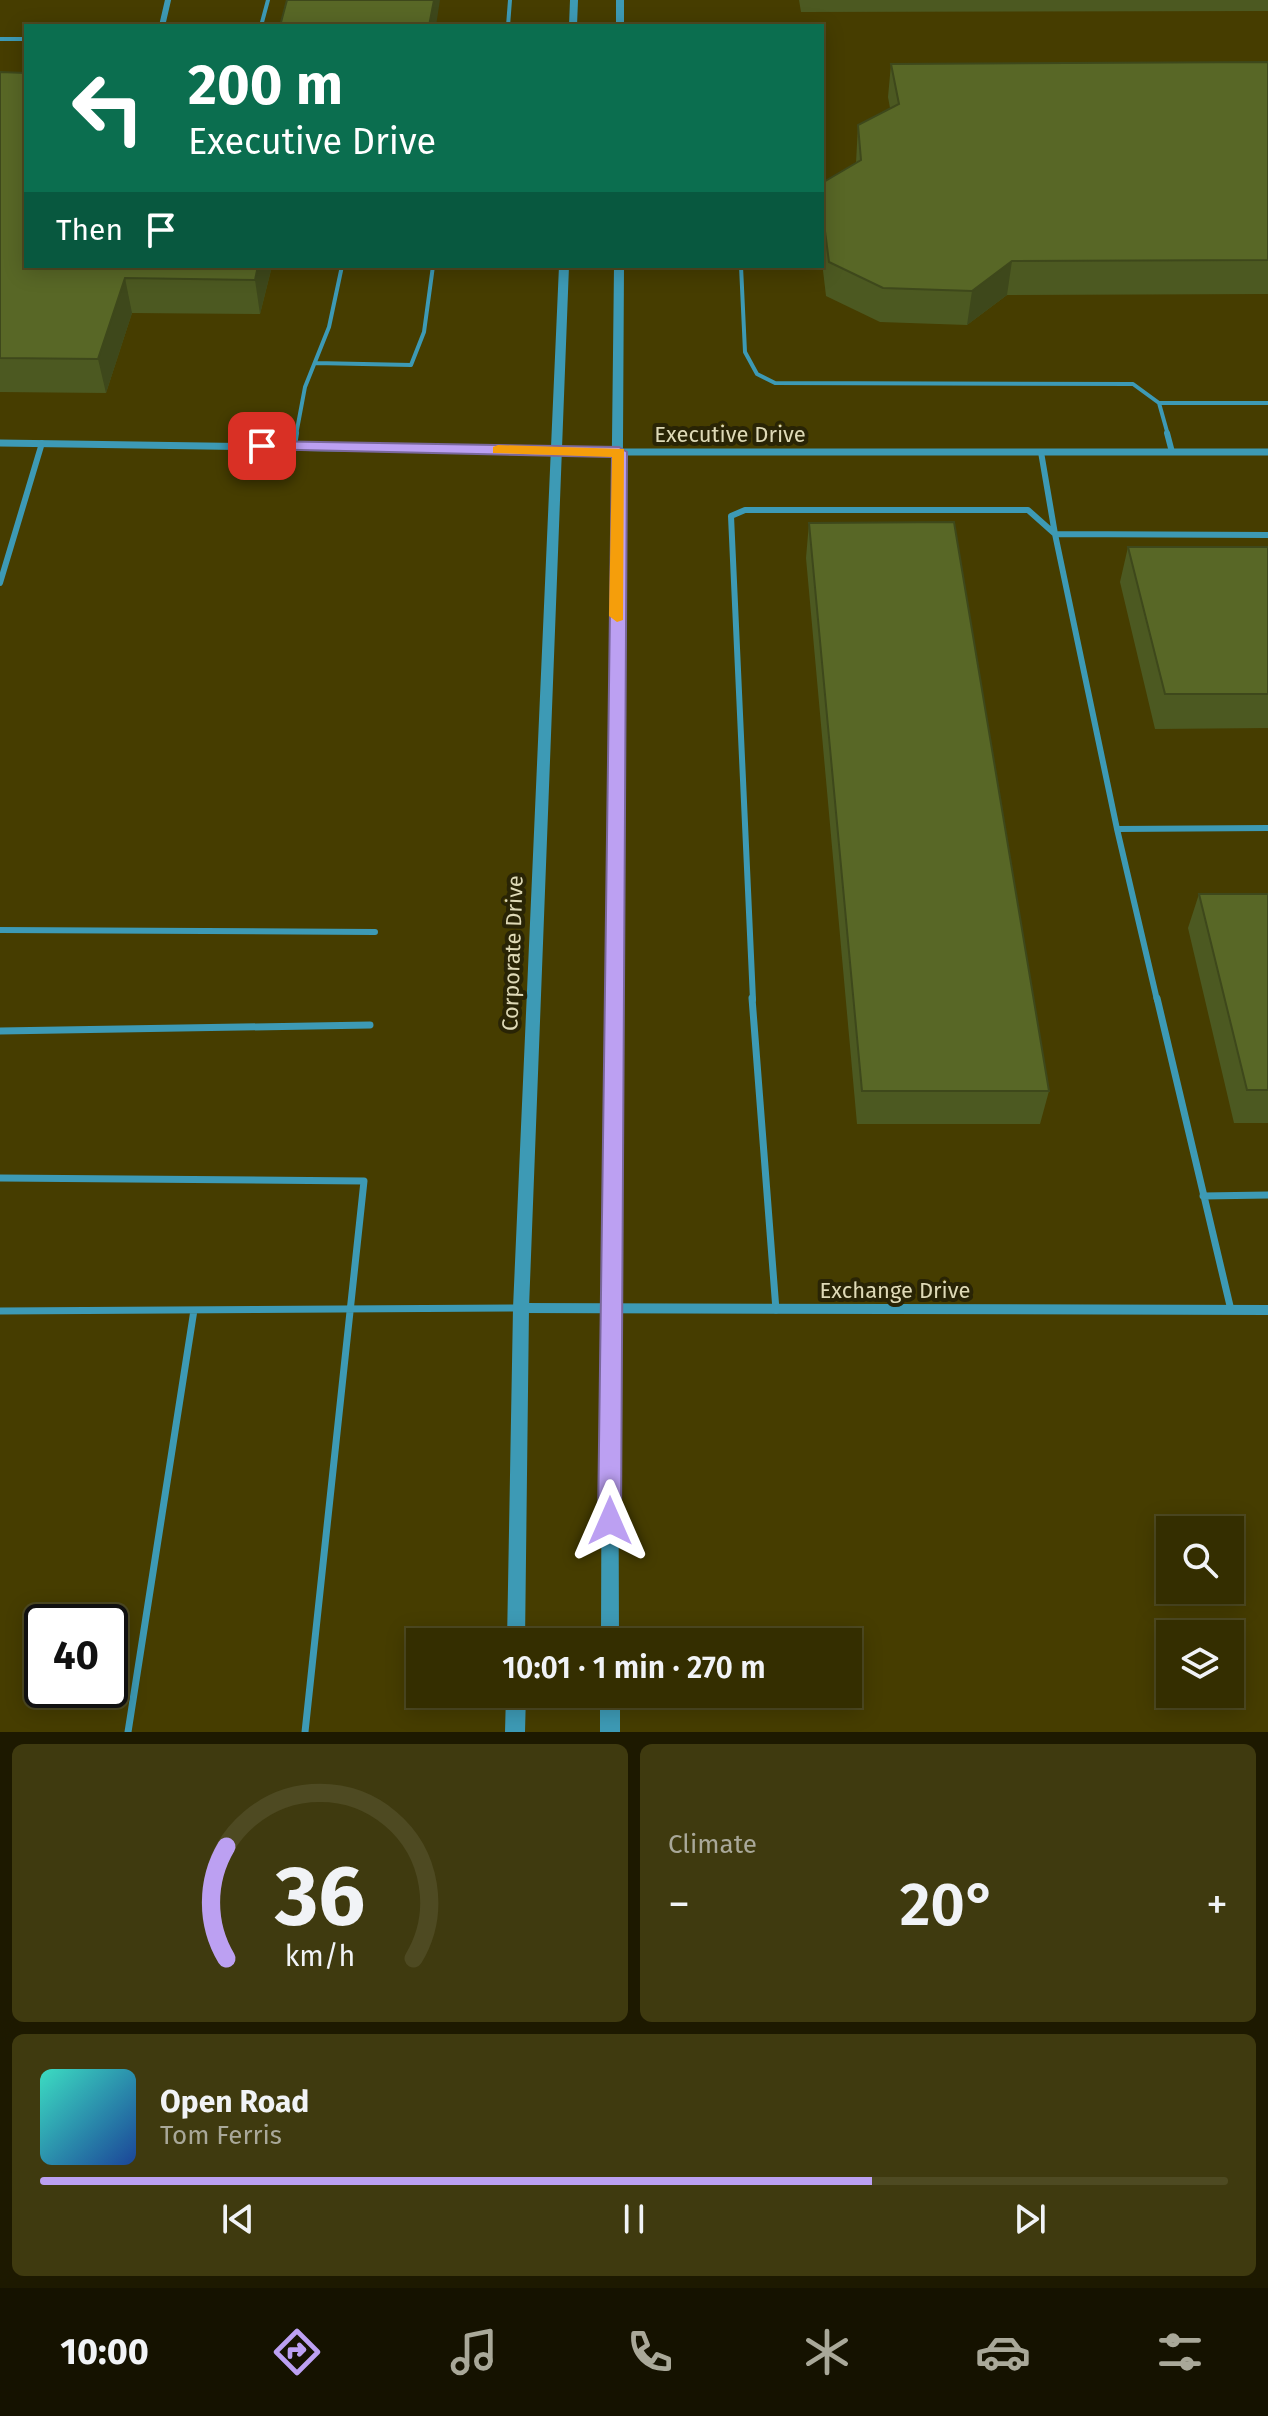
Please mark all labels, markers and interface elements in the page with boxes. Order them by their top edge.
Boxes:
text: 200 m [188,52,343,119]
icon: left [56,56,160,160]
text: Executive Drive [188,120,436,164]
icon: arrive [139,208,183,252]
text: Then [56,212,123,248]
pin [228,412,296,480]
street label: Executive Drive [654,421,806,448]
icon: arrive [240,424,284,468]
street label: Corporate Drive [496,875,529,1031]
street label: Exchange Drive [819,1277,971,1304]
position arrow [568,1479,652,1563]
map controls [1156,1516,1244,1708]
button: search [1156,1516,1244,1604]
speed limit sign: 40 [24,1604,128,1708]
button: layers [1156,1620,1244,1708]
text: 10:01 · 1 min · 270 m [502,1650,766,1686]
text: Climate [668,1829,757,1860]
text: 36 [274,1847,365,1947]
text: 20° [900,1869,996,1941]
text: − [668,1878,690,1931]
text: + [1206,1878,1228,1931]
text: km/h [285,1939,355,1974]
text: Open Road [160,2084,309,2120]
text: Tom Ferris [160,2120,282,2151]
icon: previous [216,2197,260,2241]
icon: pause [612,2197,656,2241]
icon: next [1008,2197,1052,2241]
icon: directions [269,2324,325,2380]
icon: music [446,2324,502,2380]
icon: phone [622,2324,678,2380]
icon: climate [799,2324,855,2380]
icon: car [975,2324,1031,2380]
icon: filters [1152,2324,1208,2380]
text: 10:00 [60,2330,149,2374]

